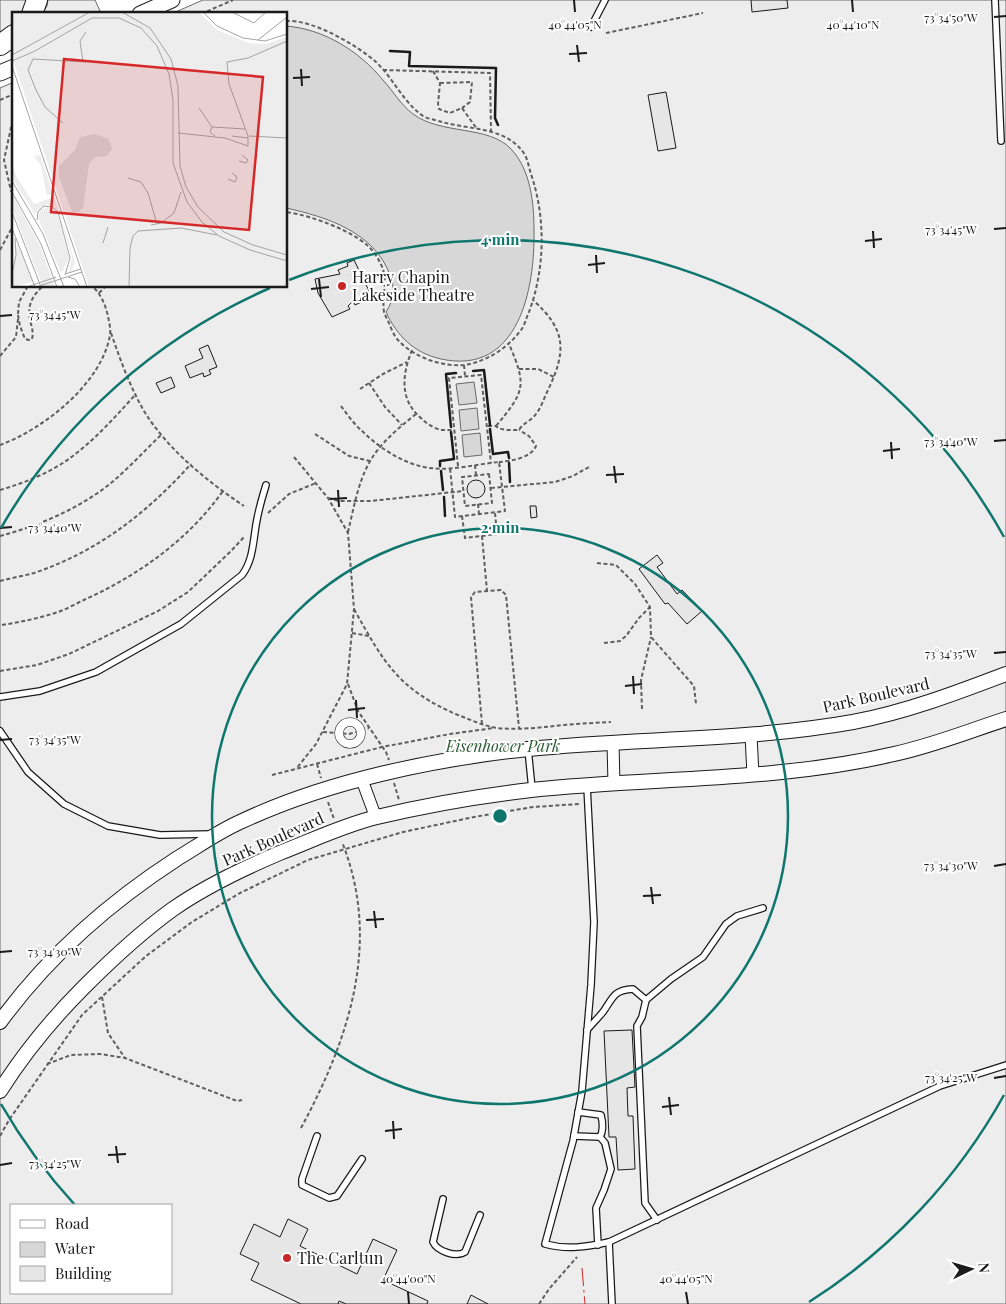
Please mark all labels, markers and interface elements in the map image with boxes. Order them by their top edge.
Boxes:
text: 73°34'50"W [924,9,978,25]
inset map [12,12,288,288]
text: 40°44'05"N [548,16,602,32]
text: 40°44'10"N [826,16,880,32]
text: 73°34'45"W [925,221,977,237]
text: 4 min [481,229,520,249]
place label: Harry Chapin Lakeside Theatre [352,266,475,305]
marker: Harry Chapin Lakeside Theatre [336,280,348,292]
text: 73°34'45"W [29,306,81,322]
text: 73°34'40"W [924,433,978,449]
text: 2 min [481,517,520,537]
text: 73°34'40"W [28,519,82,535]
text: 73°34'35"W [925,645,977,661]
street label: Park Boulevard [820,672,931,717]
text: 73°34'35"W [29,731,81,747]
park label: Eisenhower Park [445,735,560,756]
street label: Park Boulevard [219,807,327,870]
centre of rings [491,807,509,825]
text: 73°34'30"W [924,857,978,873]
text: 73°34'30"W [28,943,82,959]
text: 73°34'25"W [925,1069,977,1085]
text: 73°34'25"W [29,1155,81,1171]
legend [10,1204,172,1294]
text: Road [55,1213,89,1233]
text: Water [54,1238,95,1258]
north arrow [946,1244,996,1294]
place label: The Carltun [297,1247,384,1268]
marker: The Carltun [281,1252,293,1264]
text: N [975,1262,994,1274]
text: Building [55,1263,112,1283]
text: 40°44'00"N [380,1270,436,1286]
text: 40°44'05"N [659,1270,713,1286]

